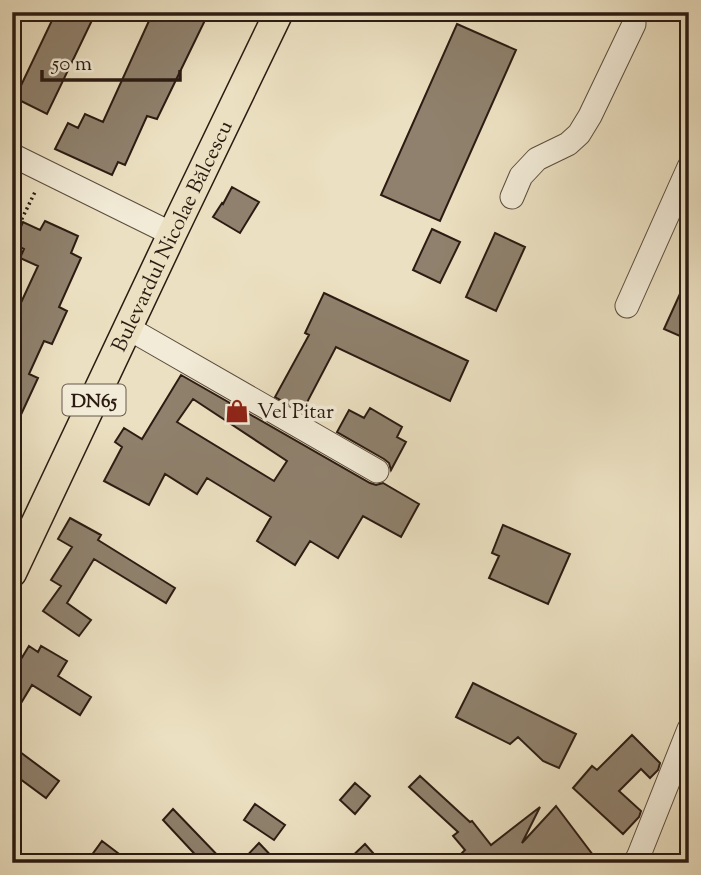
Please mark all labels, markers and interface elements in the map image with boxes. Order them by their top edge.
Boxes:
scale bar [42,38,180,82]
text: 50 m [51,50,92,80]
street label: Bulevardul Nicolae Bălcescu [105,116,242,358]
road number: DN65 [62,384,126,416]
shop icon: Vel Pitar [223,397,251,425]
place label: Vel Pitar [257,398,334,428]

